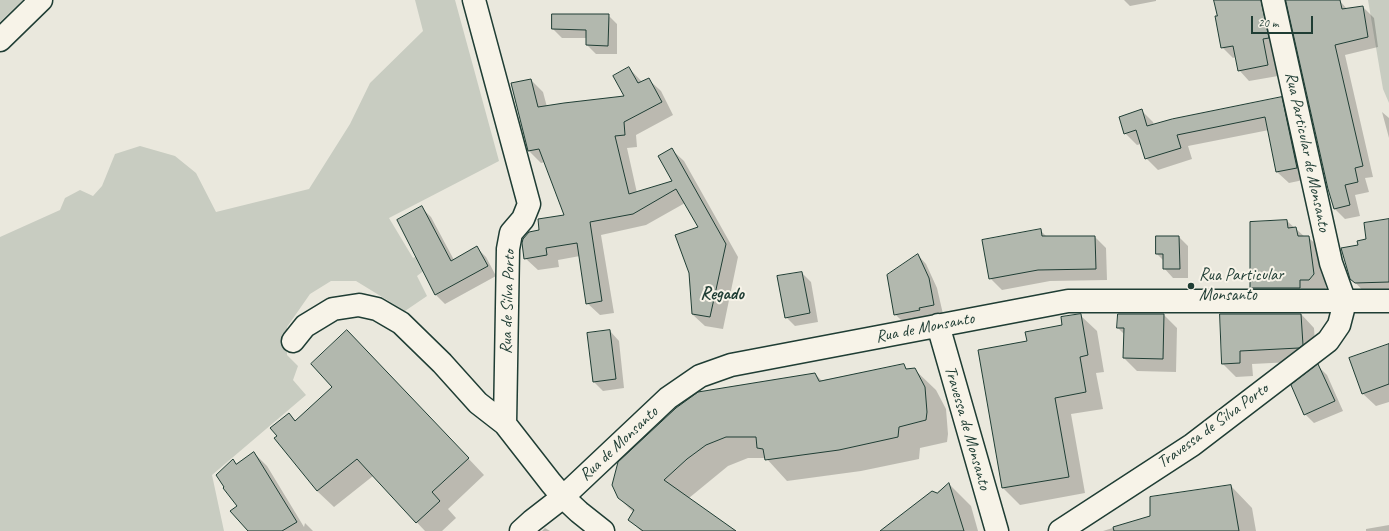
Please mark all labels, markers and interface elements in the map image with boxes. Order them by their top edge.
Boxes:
scale bar [1253,8,1315,34]
text: 20 m [1258,15,1278,31]
street label: Rua Particular de Monsanto [1280,70,1334,234]
street label: Rua de Silva Porto [496,249,520,355]
place label: Rua Particular Monsanto [1199,266,1283,306]
marker: Rua Particular Monsanto [1186,281,1196,291]
district label: Regado [700,283,744,305]
street label: Rua de Monsanto [874,308,976,348]
street label: Travessa de Monsanto [940,364,994,492]
street label: Travessa de Silva Porto [1153,379,1273,473]
street label: Rua de Monsanto [575,402,663,486]

